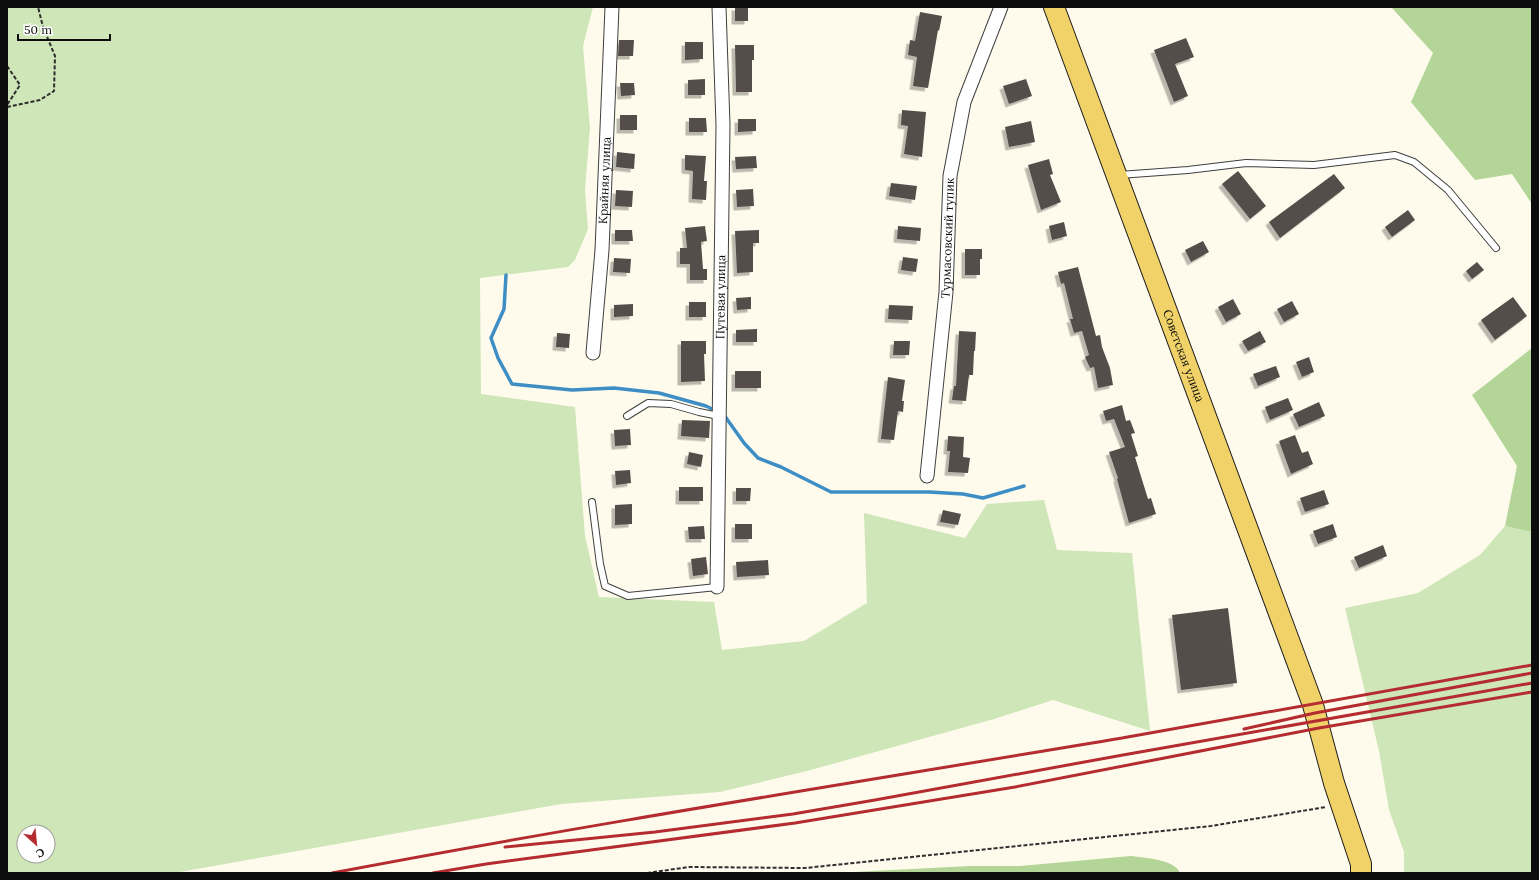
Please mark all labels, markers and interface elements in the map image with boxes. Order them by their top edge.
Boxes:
scale bar [18,16,110,42]
text: 50 m [24,22,52,37]
street label: Крайняя улица [595,136,614,224]
street label: Турмасовский тупик [937,177,957,299]
street label: Путевая улица [712,255,728,339]
street label: Советская улица [1160,307,1208,404]
north arrow [16,824,56,864]
text: С [34,845,47,861]

